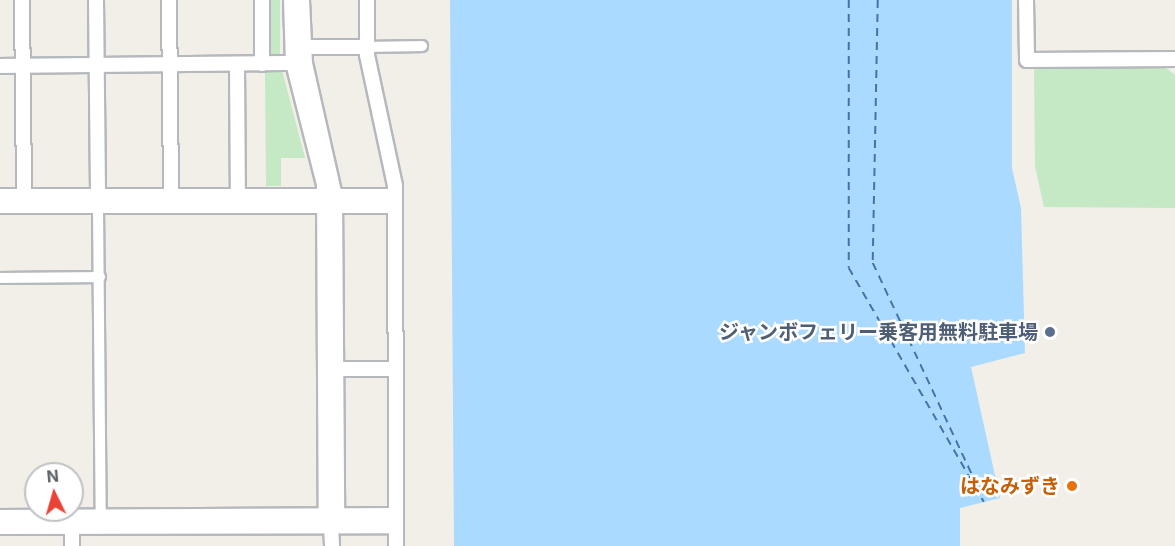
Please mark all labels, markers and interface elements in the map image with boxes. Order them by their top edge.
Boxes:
place label: ジャンボフェリー乗客用無料駐車場 [718,320,1038,344]
marker: ジャンボフェリー乗客用無料駐車場 [1043,325,1057,339]
north arrow [24,462,84,522]
text: N [46,466,60,487]
place label: はなみずき [960,474,1060,498]
marker: はなみずき [1065,479,1079,493]

